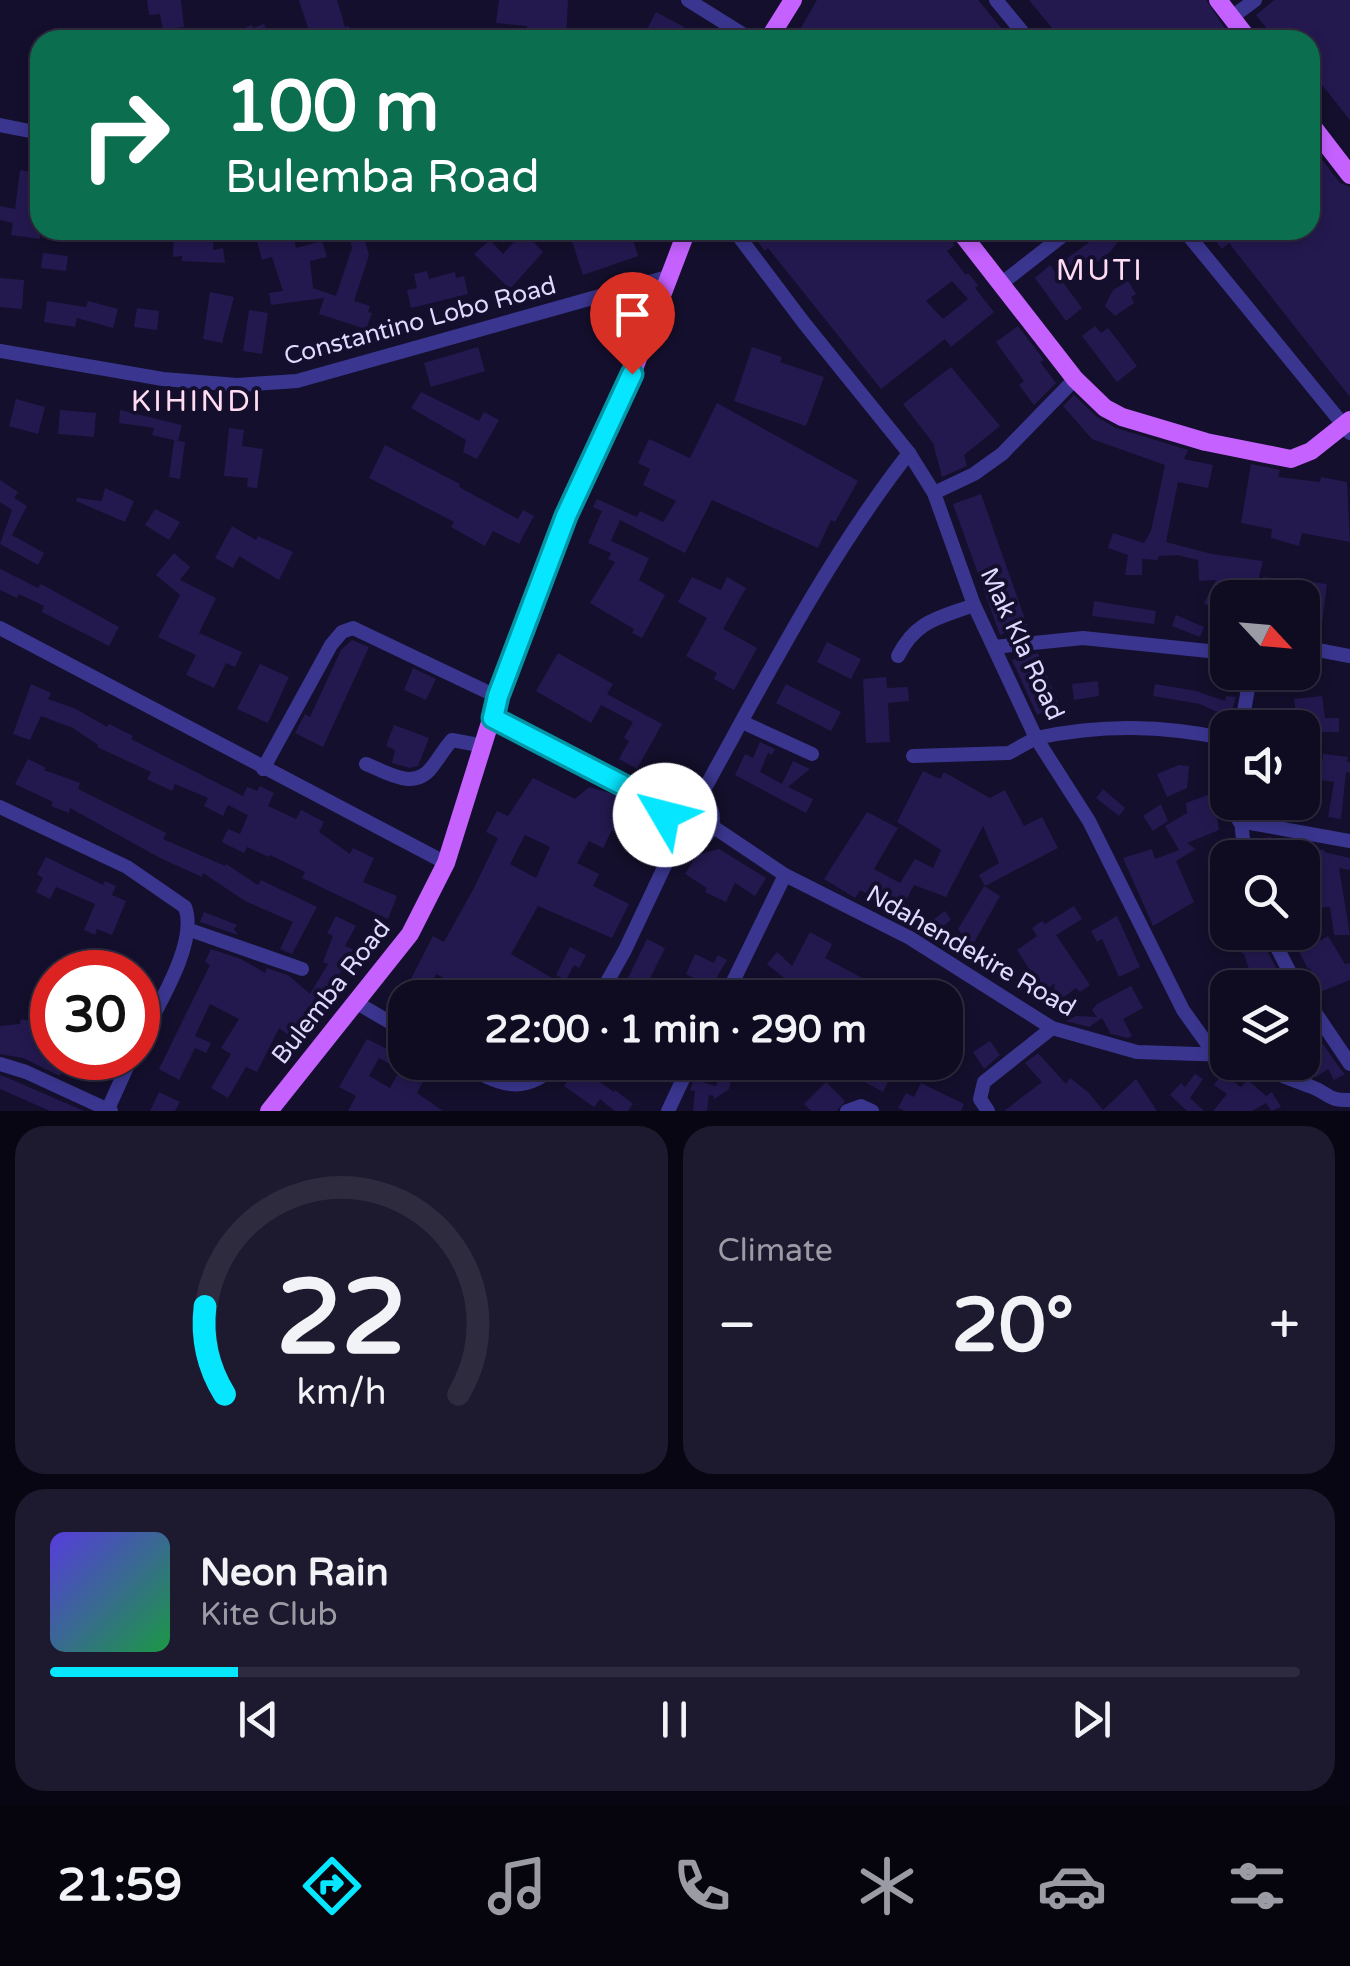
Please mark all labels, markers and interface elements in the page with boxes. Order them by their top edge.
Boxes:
text: 100 m [225,66,439,150]
icon: right [60,70,190,200]
text: Bulemba Road [225,151,540,205]
district label: MUTI [1056,252,1144,289]
street label: Constantino Lobo Road [281,270,559,372]
pin [590,272,675,375]
icon: arrive [605,287,660,342]
district label: KIHINDI [131,383,263,420]
street label: Mak Kla Road [974,563,1070,725]
north arrow [1210,580,1320,690]
map controls [1210,580,1320,1080]
button: sound [1210,710,1320,820]
position arrow [613,763,717,867]
button: search [1210,840,1320,950]
street label: Ndahendekire Road [861,879,1081,1023]
street label: Bulemba Road [265,914,397,1070]
speed limit sign: 30 [30,950,160,1080]
button: layers [1210,970,1320,1080]
text: 22:00 · 1 min · 290 m [484,1007,867,1053]
text: Climate [718,1232,833,1270]
text: 22 [276,1257,407,1382]
text: 20° [952,1281,1074,1371]
text: − [718,1293,757,1359]
text: + [1269,1293,1300,1359]
text: km/h [296,1371,386,1414]
text: Neon Rain [200,1550,389,1596]
text: Kite Club [200,1596,338,1634]
icon: previous [231,1692,286,1747]
icon: pause [647,1692,702,1747]
icon: next [1064,1692,1119,1747]
icon: directions [297,1851,367,1921]
icon: music [482,1851,552,1921]
icon: phone [667,1851,737,1921]
icon: climate [852,1851,922,1921]
icon: car [1037,1851,1107,1921]
icon: filters [1222,1851,1292,1921]
text: 21:59 [58,1859,182,1913]

